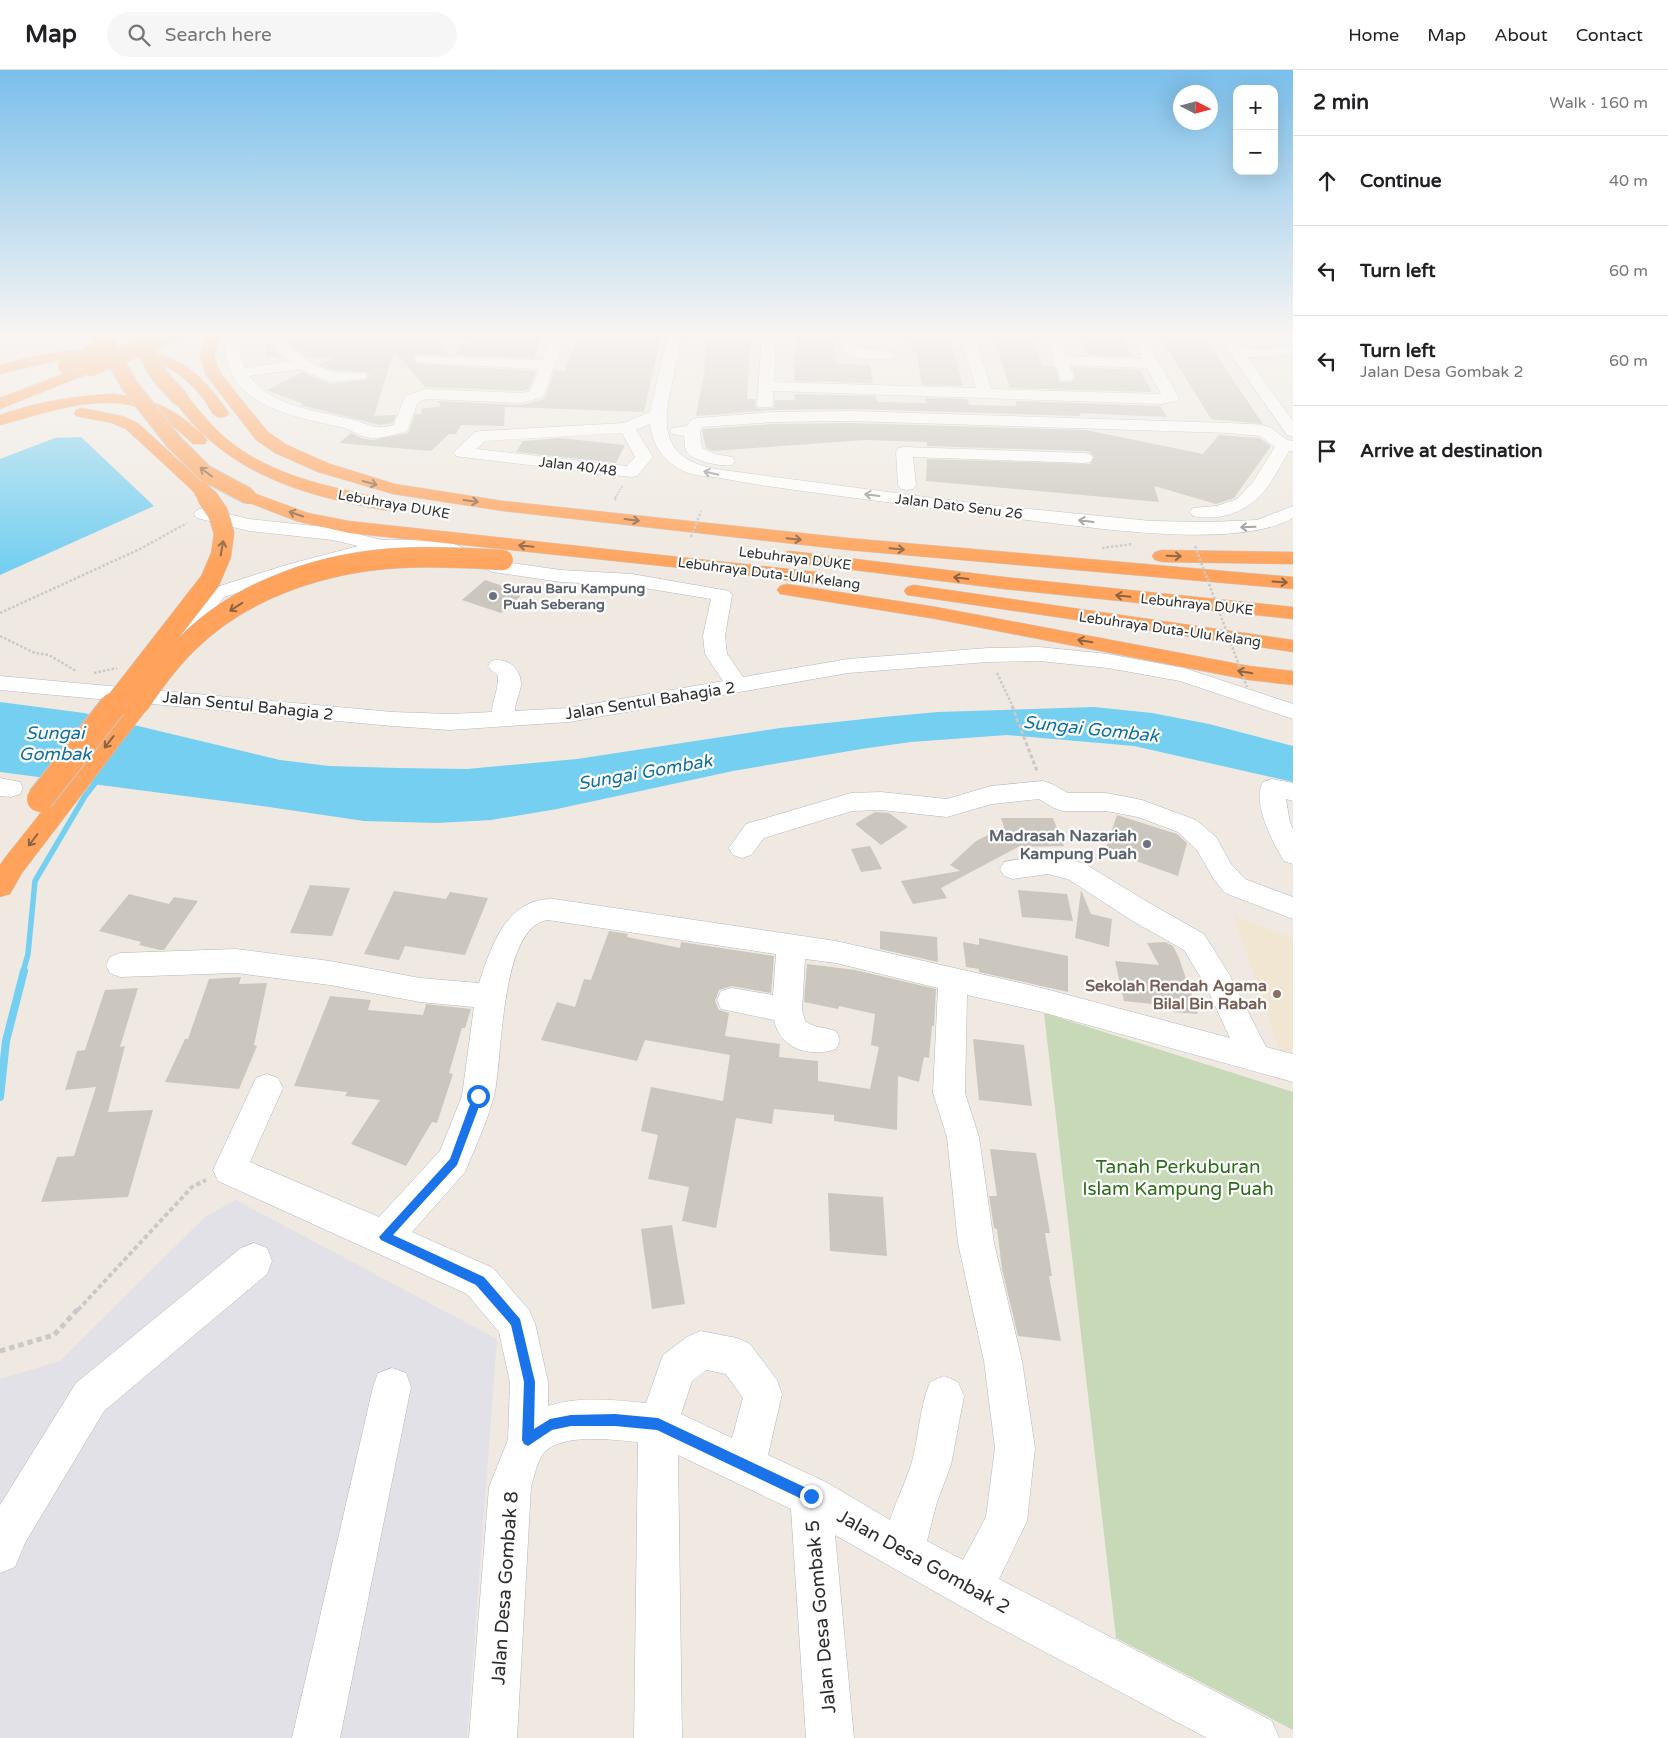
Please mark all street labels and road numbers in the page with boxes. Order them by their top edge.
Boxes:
street label: Jalan 40/48 [538,453,618,480]
street label: Lebuhraya DUKE [337,486,451,523]
street label: Jalan Dato Senu 26 [894,490,1024,523]
street label: Lebuhraya DUKE [738,543,852,574]
street label: Lebuhraya Duta-Ulu Kelang [677,554,861,593]
street label: Lebuhraya DUKE [1140,590,1254,619]
street label: Lebuhraya Duta-Ulu Kelang [1078,608,1262,651]
street label: Jalan Sentul Bahagia 2 [564,678,737,724]
street label: Jalan Sentul Bahagia 2 [161,687,334,725]
street label: Jalan Desa Gombak 8 [487,1490,523,1686]
street label: Jalan Desa Gombak 2 [833,1505,1014,1619]
street label: Jalan Desa Gombak 5 [802,1519,840,1715]

